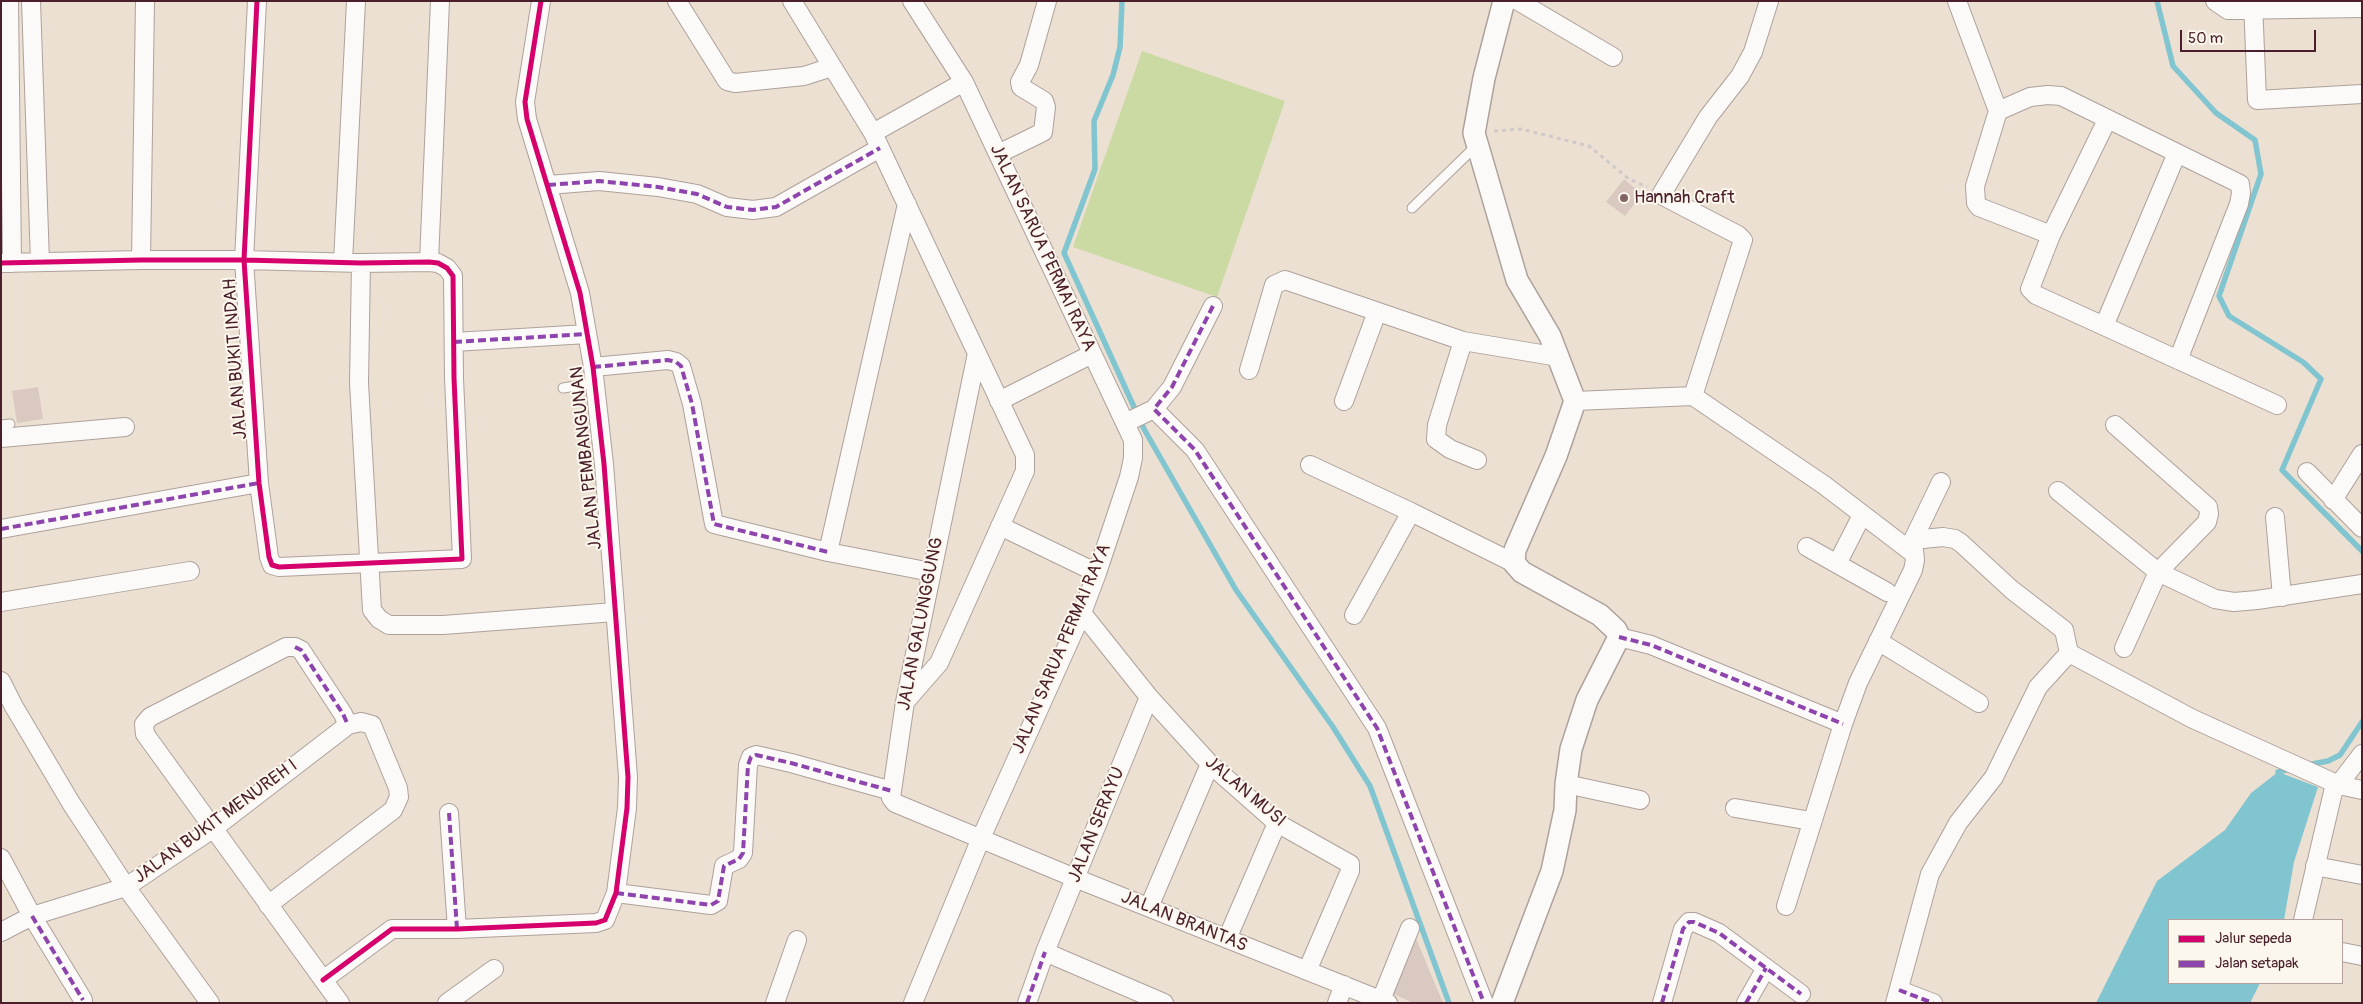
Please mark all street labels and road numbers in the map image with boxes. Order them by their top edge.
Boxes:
street label: JALAN SARUA PERMAI RAYA [984,141,1100,355]
street label: JALAN BUKIT INDAH [220,278,252,440]
street label: JALAN PEMBANGUNAN [567,365,607,551]
street label: JALAN GALUNGGUNG [894,536,948,712]
street label: JALAN SARUA PERMAI RAYA [1008,541,1116,757]
street label: JALAN MUSI [1200,752,1290,832]
street label: JALAN BUKIT MENUREH I [130,755,302,889]
street label: JALAN SERAYU [1064,764,1130,886]
street label: JALAN BRANTAS [1118,887,1250,957]

